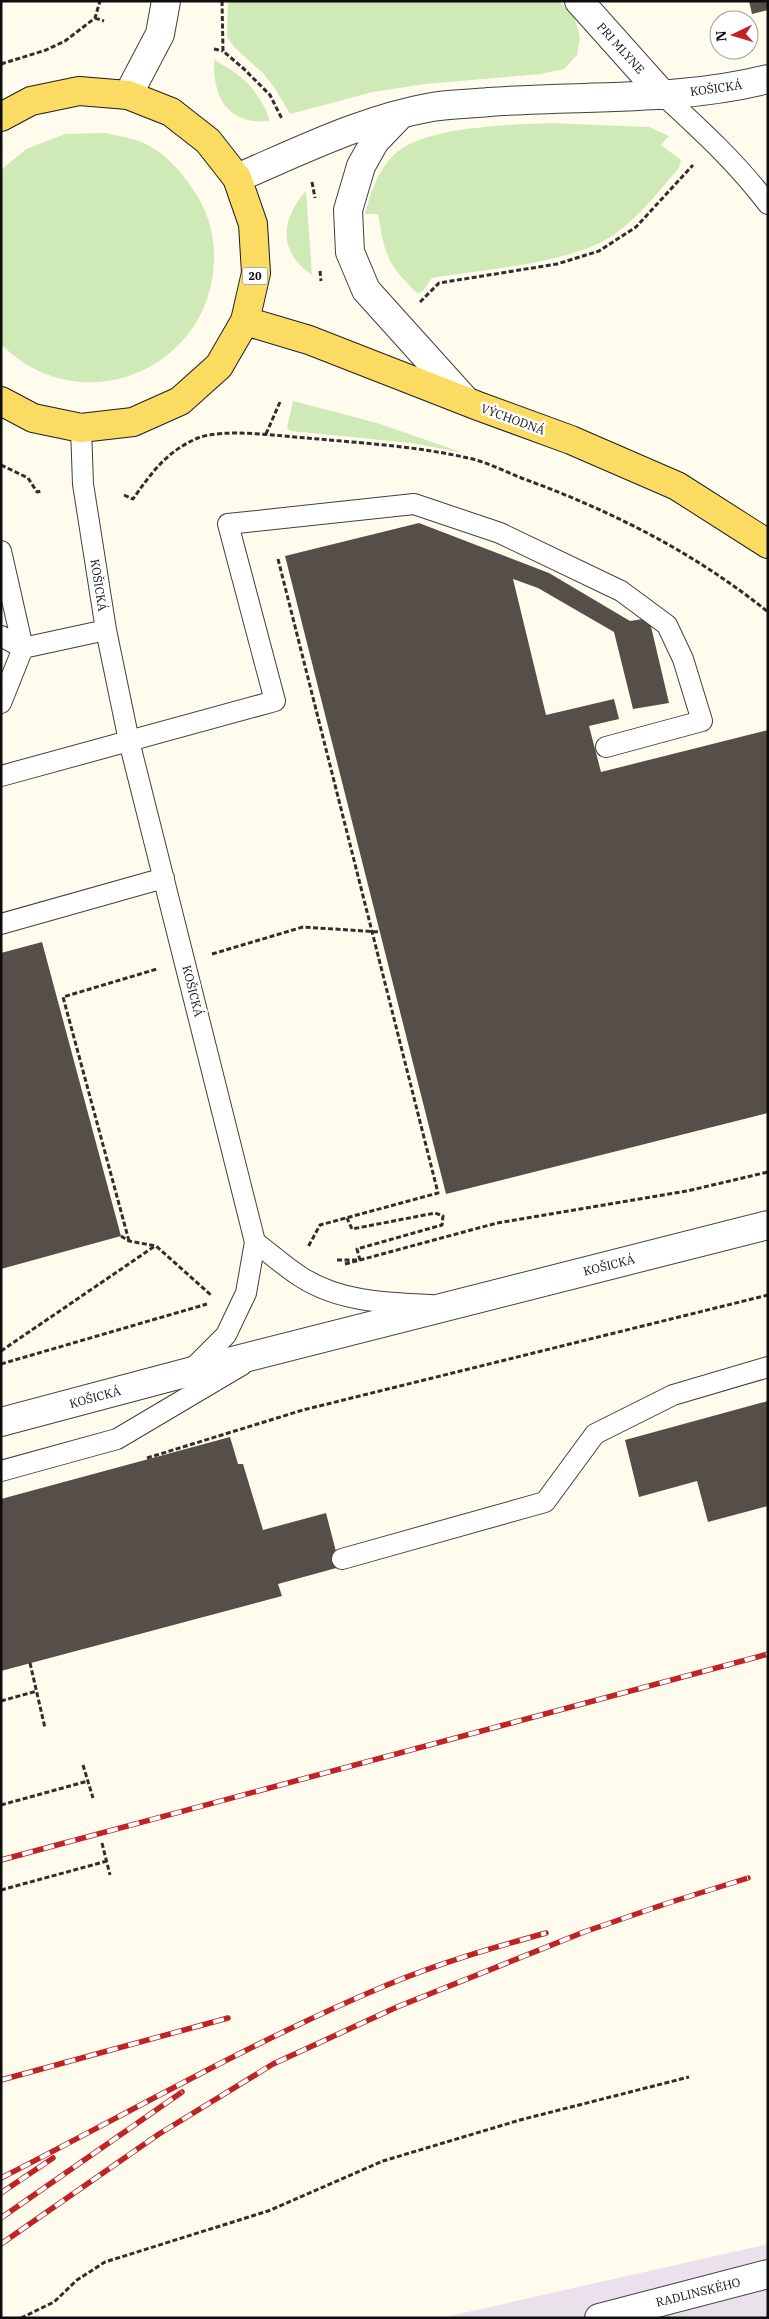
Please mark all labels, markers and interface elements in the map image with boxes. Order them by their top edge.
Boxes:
north arrow [709,10,759,60]
street label: PRI MLYNE [594,19,648,77]
text: N [712,30,730,42]
street label: KOŠICKÁ [689,77,744,99]
road number: 20 [242,268,268,284]
street label: VÝCHODNÁ [479,400,548,438]
street label: KOŠICKÁ [87,558,111,613]
street label: KOŠICKÁ [179,964,207,1019]
street label: KOŠICKÁ [582,1251,637,1279]
street label: KOŠICKÁ [68,1383,123,1411]
street label: RADLINSKÉHO [654,2274,742,2310]

